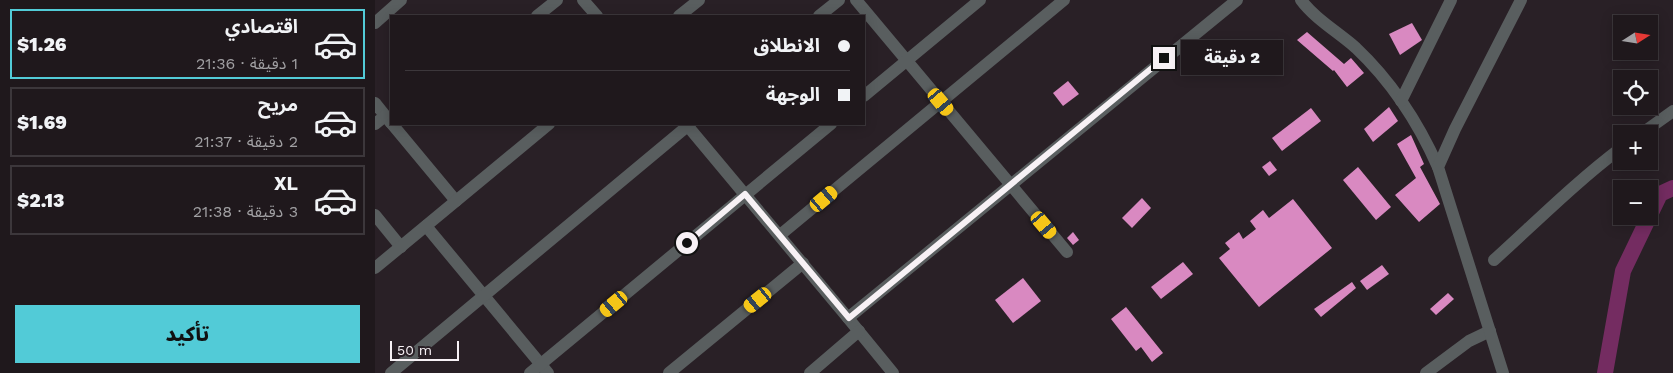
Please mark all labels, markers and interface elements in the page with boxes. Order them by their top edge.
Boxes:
text: اقتصادي [225,15,298,38]
north arrow [1613,15,1657,60]
map controls [1613,15,1658,225]
icon: car [313,22,358,67]
text: $1.26 [17,33,67,56]
text: الانطلاق [754,34,820,57]
callout: 2 دقيقة [1181,40,1284,76]
route end [1153,47,1175,69]
text: 2 دقيقة [1204,48,1260,67]
text: 1 دقيقة · 21:36 [196,54,298,73]
button: locate [1613,70,1658,115]
text: الوجهة [766,83,820,106]
car [925,86,956,118]
text: مريح [258,93,298,116]
icon: car [313,100,358,145]
text: $1.69 [17,111,67,134]
button: + [1613,125,1658,170]
text: 2 دقيقة · 21:37 [194,132,298,151]
text: XL [274,172,298,195]
icon: car [313,178,358,223]
button: − [1613,180,1658,225]
car [807,184,840,214]
text: $2.13 [17,189,64,212]
text: 3 دقيقة · 21:38 [193,202,298,221]
car [1028,209,1059,241]
route start [676,232,698,254]
car [741,285,774,315]
car [597,289,630,319]
button: تأكيد [15,305,360,363]
scale bar [390,338,459,361]
text: 50 m [397,342,432,358]

